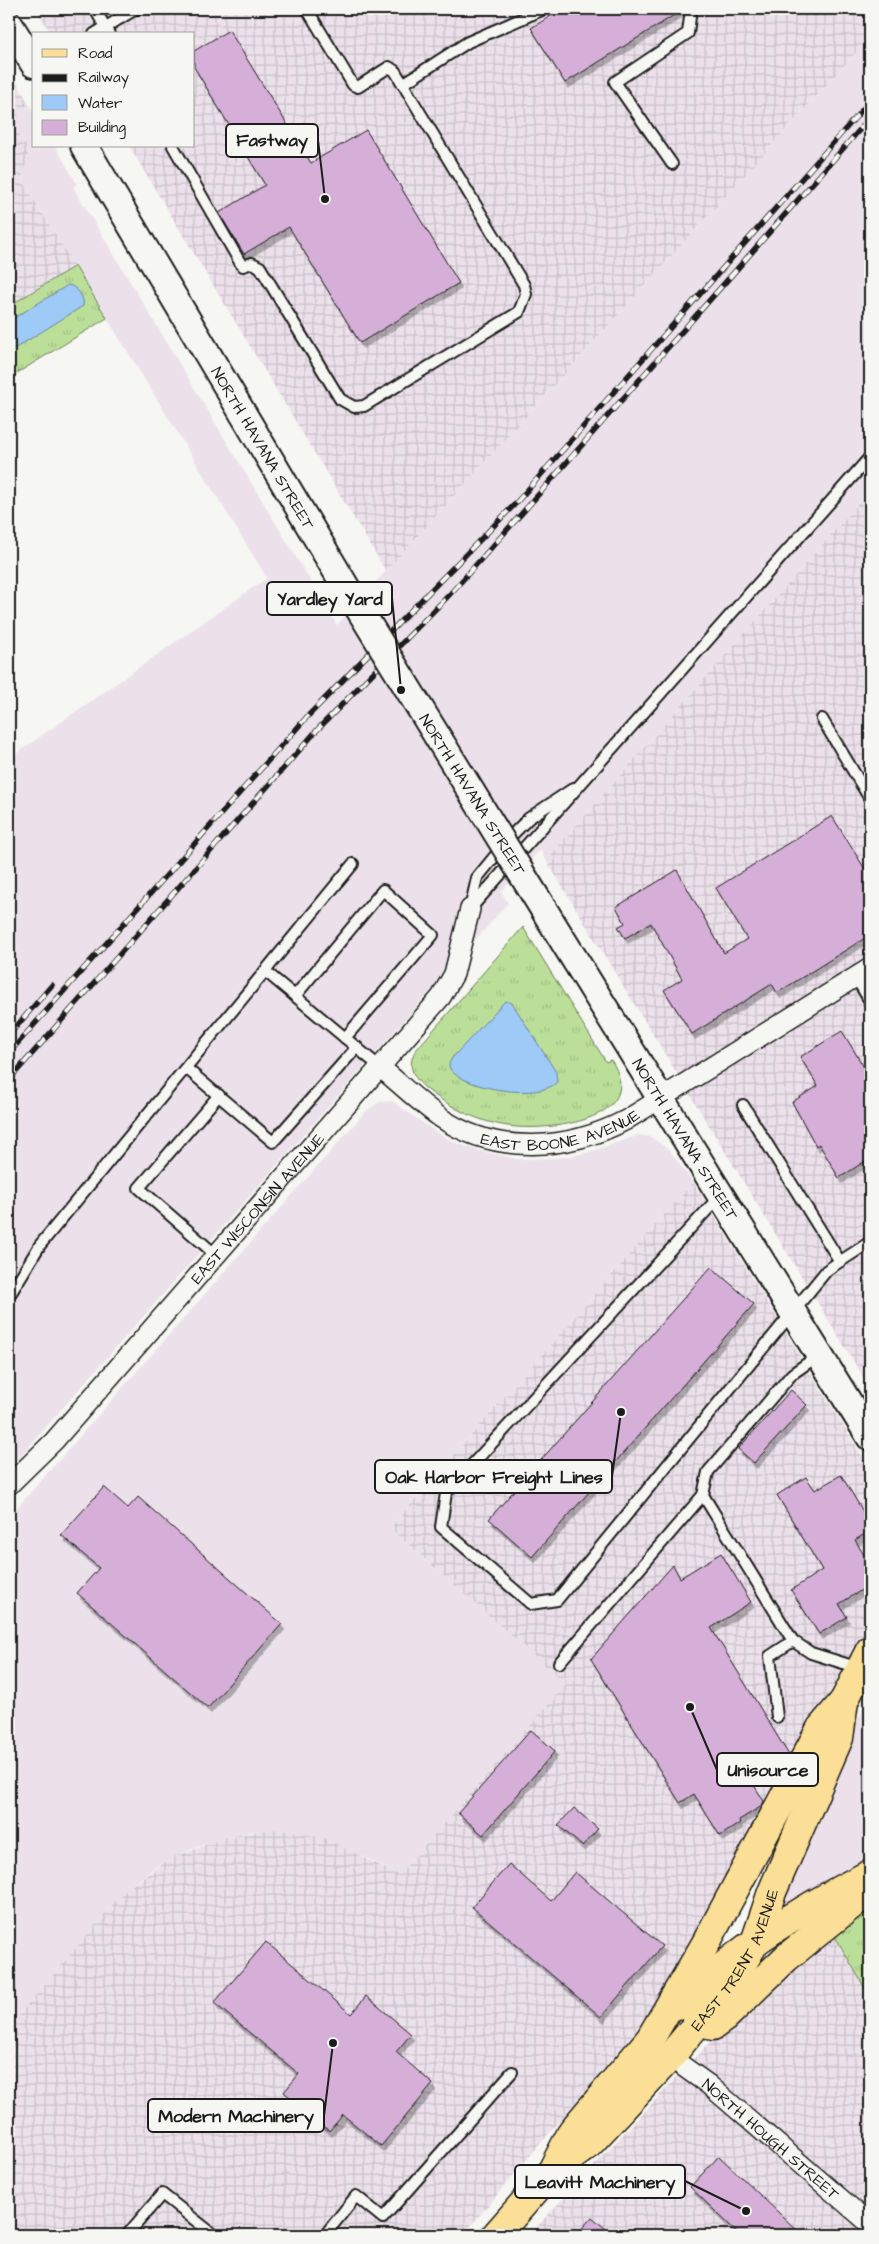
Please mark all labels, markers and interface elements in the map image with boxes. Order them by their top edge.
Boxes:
legend [32,32,195,148]
text: Road [78,43,113,64]
text: Railway [78,67,129,89]
text: Water [78,93,122,114]
text: Building [78,117,126,139]
callout: Fastway [226,124,318,157]
text: Fastway [236,128,308,154]
street label: NORTH HAVANA STREET [206,363,319,534]
callout: Yardley Yard [267,582,392,615]
text: Yardley Yard [277,587,384,613]
street label: NORTH HAVANA STREET [414,710,531,879]
street label: NORTH HAVANA STREET [627,1055,743,1224]
street label: EAST BOONE AVENUE [478,1104,645,1157]
street label: EAST WISCONSIN AVENUE [186,1128,330,1289]
callout: Oak Harbor Freight Lines [375,1460,612,1493]
text: Oak Harbor Freight Lines [385,1465,603,1491]
callout: Unisource [717,1753,818,1786]
text: Unisource [727,1758,809,1783]
street label: EAST TRENT AVENUE [686,1885,785,2036]
street label: NORTH HOUGH STREET [697,2074,844,2205]
callout: Modern Machinery [148,2099,324,2132]
text: Modern Machinery [158,2104,314,2130]
callout: Leavitt Machinery [515,2165,685,2198]
text: Leavitt Machinery [525,2170,676,2196]

